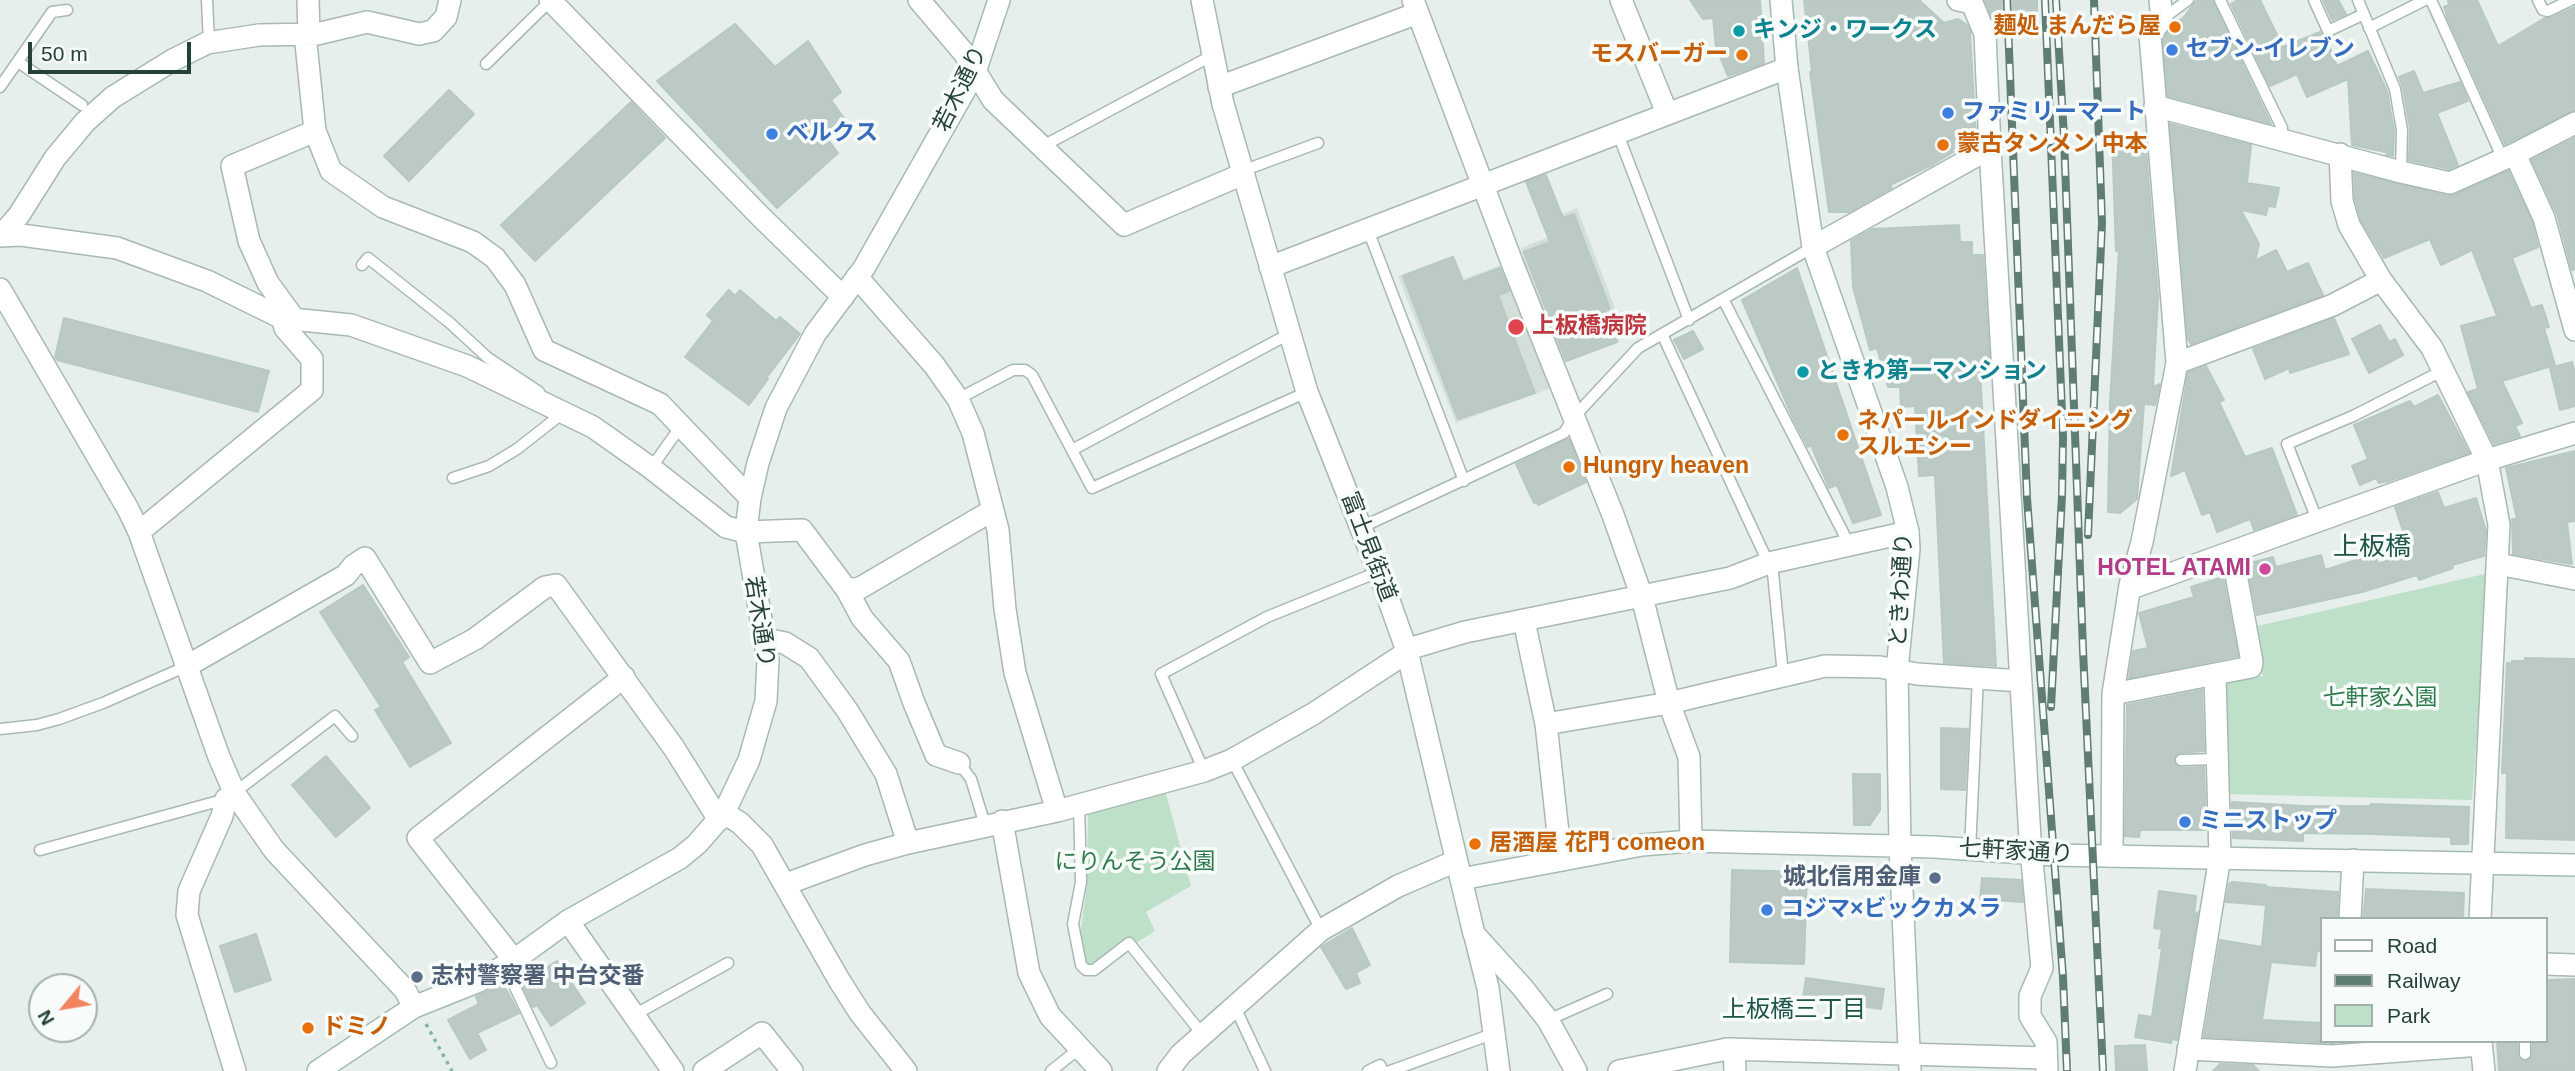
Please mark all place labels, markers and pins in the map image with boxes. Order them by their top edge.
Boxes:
place label: 麺処 まんだら屋 [1994,13,2161,41]
place label: キンジ・ワークス [1753,17,1937,45]
marker: 麺処 まんだら屋 [2167,19,2183,35]
marker: キンジ・ワークス [1731,23,1747,39]
place label: セブン-イレブン [2186,36,2355,64]
place label: モスバーガー [1590,41,1728,69]
marker: セブン-イレブン [2164,42,2180,58]
marker: モスバーガー [1734,47,1750,63]
place label: ファミリーマート [1962,99,2146,127]
marker: ファミリーマート [1940,105,1956,121]
place label: ベルクス [786,120,878,148]
marker: ベルクス [764,126,780,142]
place label: 蒙古タンメン 中本 [1957,131,2147,159]
marker: 蒙古タンメン 中本 [1935,137,1951,153]
place label: 上板橋病院 [1532,313,1647,341]
marker: 上板橋病院 [1506,317,1526,337]
place label: ときわ第一マンション [1817,358,2047,386]
marker: ときわ第一マンション [1795,364,1811,380]
place label: ネパールインドダイニング スルエシー [1857,408,2133,462]
marker: ネパールインドダイニング スルエシー [1835,427,1851,443]
place label: Hungry heaven [1583,453,1749,481]
marker: Hungry heaven [1561,459,1577,475]
place label: HOTEL ATAMI [2097,555,2251,583]
marker: HOTEL ATAMI [2257,561,2273,577]
place label: ミニストップ [2199,808,2337,836]
marker: ミニストップ [2177,814,2193,830]
place label: 居酒屋 花門 comeon [1489,830,1705,858]
marker: 居酒屋 花門 comeon [1467,836,1483,852]
place label: 城北信用金庫 [1783,864,1921,892]
marker: 城北信用金庫 [1927,870,1943,886]
place label: コジマ×ビックカメラ [1781,896,2001,924]
marker: コジマ×ビックカメラ [1759,902,1775,918]
place label: 志村警察署 中台交番 [431,963,644,991]
marker: 志村警察署 中台交番 [409,969,425,985]
place label: ドミノ [322,1014,391,1042]
marker: ドミノ [300,1020,316,1036]

